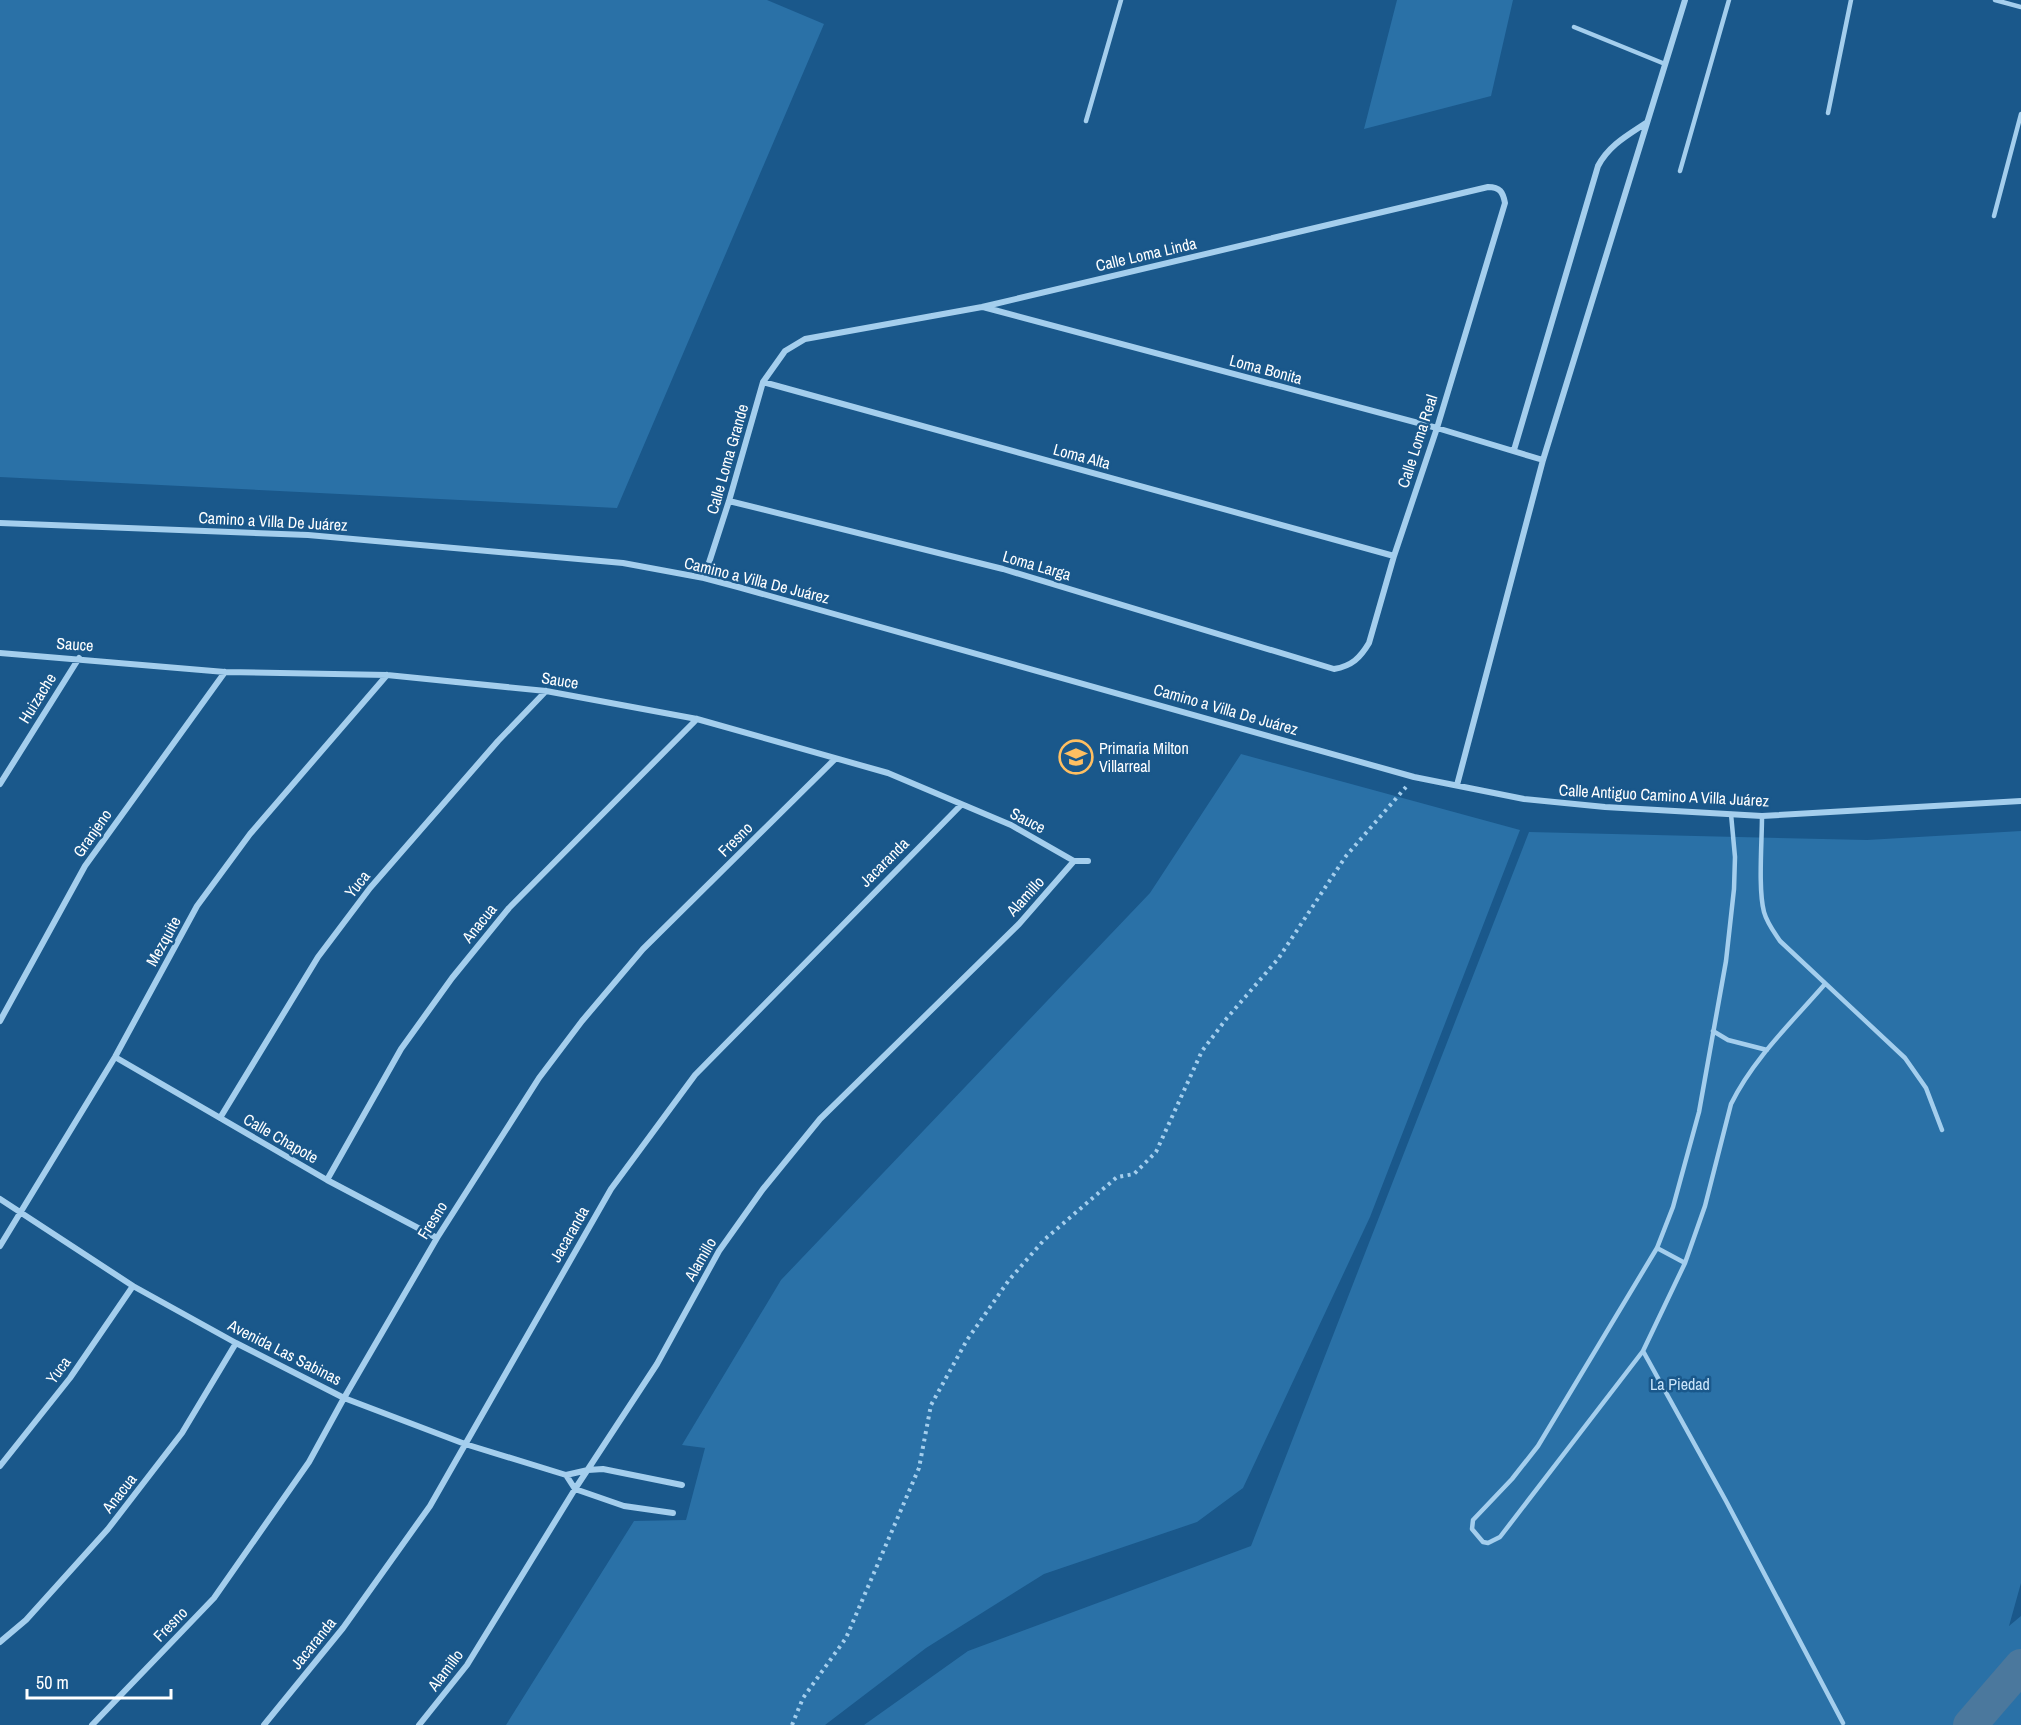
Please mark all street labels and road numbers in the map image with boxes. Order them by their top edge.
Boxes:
street label: Calle Loma Linda [1093,232,1199,276]
street label: Loma Bonita [1227,349,1305,389]
street label: Calle Loma Real [1392,391,1442,491]
street label: Calle Loma Grande [701,401,753,517]
street label: Loma Alta [1051,438,1114,474]
street label: Camino a Villa De Juárez [198,506,349,536]
street label: Loma Larga [1000,545,1074,585]
street label: Camino a Villa De Juárez [682,551,833,609]
street label: Sauce [56,632,94,656]
street label: Sauce [540,666,580,694]
street label: Huizache [13,669,61,727]
street label: Camino a Villa De Juárez [1151,678,1301,740]
street label: Calle Antiguo Camino A Villa Juárez [1558,779,1770,812]
street label: Sauce [1006,802,1050,838]
street label: Granjeno [68,805,116,861]
street label: Fresno [713,817,757,861]
street label: Jacaranda [855,832,914,891]
street label: Yuca [339,865,375,902]
street label: Alamillo [1001,871,1049,921]
street label: Anacua [456,898,502,948]
street label: Mezquite [140,912,186,970]
street label: Calle Chapote [239,1108,323,1168]
street label: Fresno [412,1197,452,1243]
street label: Jacaranda [544,1201,594,1266]
street label: Alamillo [678,1233,721,1286]
street label: Avenida Las Sabinas [224,1313,345,1390]
street label: Yuca [41,1351,76,1388]
street label: Anacua [96,1468,142,1518]
street label: Fresno [148,1602,192,1646]
street label: Jacaranda [285,1612,341,1674]
street label: Alamillo [422,1645,468,1696]

